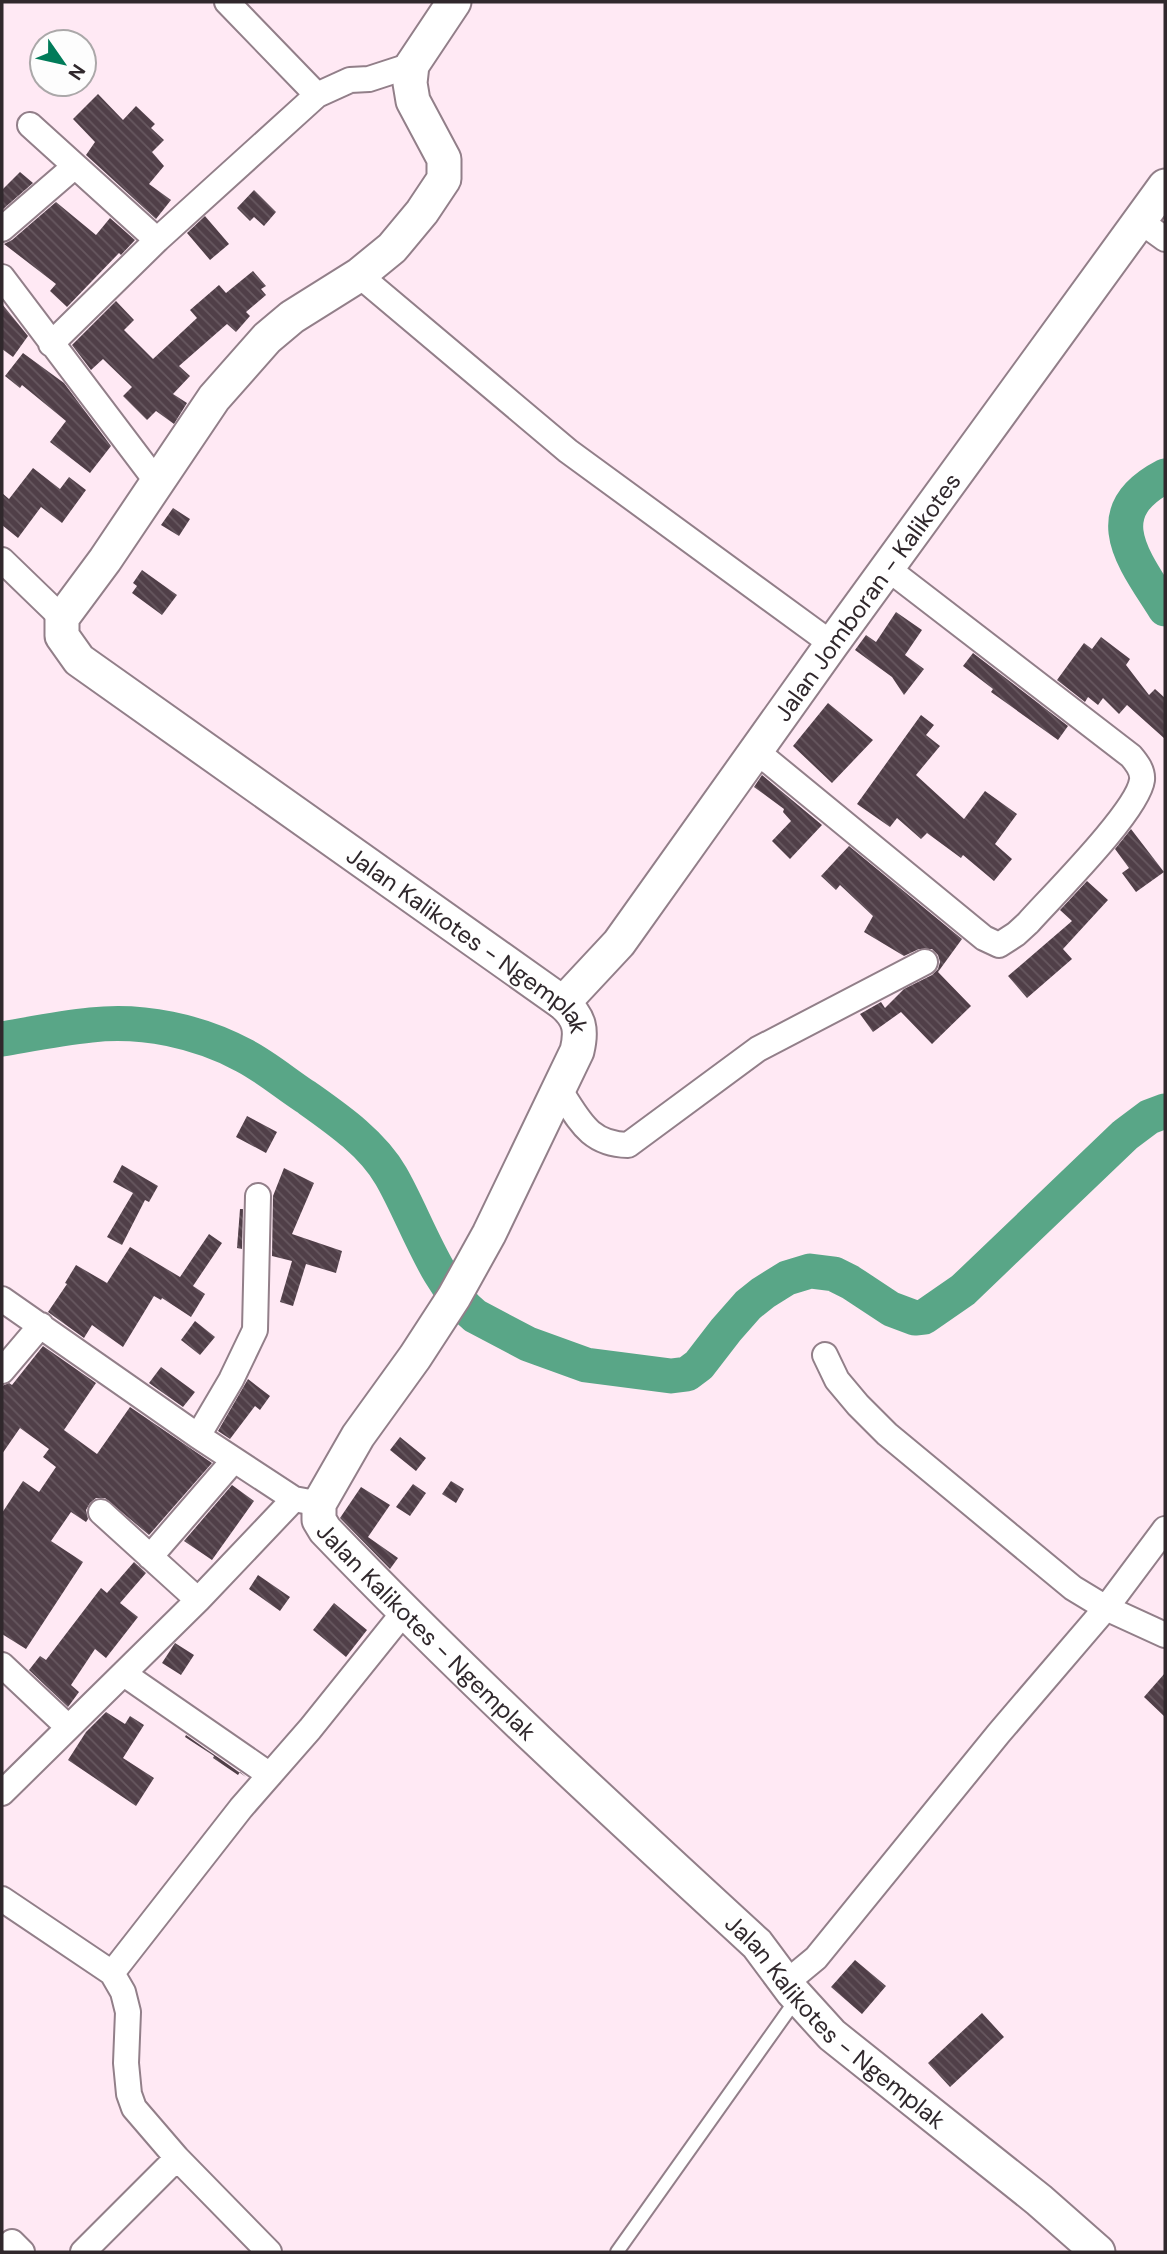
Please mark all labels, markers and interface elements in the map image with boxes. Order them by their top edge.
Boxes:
north arrow [28,28,98,98]
text: N [62,59,91,85]
street label: Jalan Jomboran - Kalikotes [767,466,967,727]
street label: Jalan Kalikotes - Ngemplak [341,839,595,1036]
street label: Jalan Kalikotes - Ngemplak [310,1516,543,1747]
street label: Jalan Kalikotes - Ngemplak [719,1907,952,2135]

